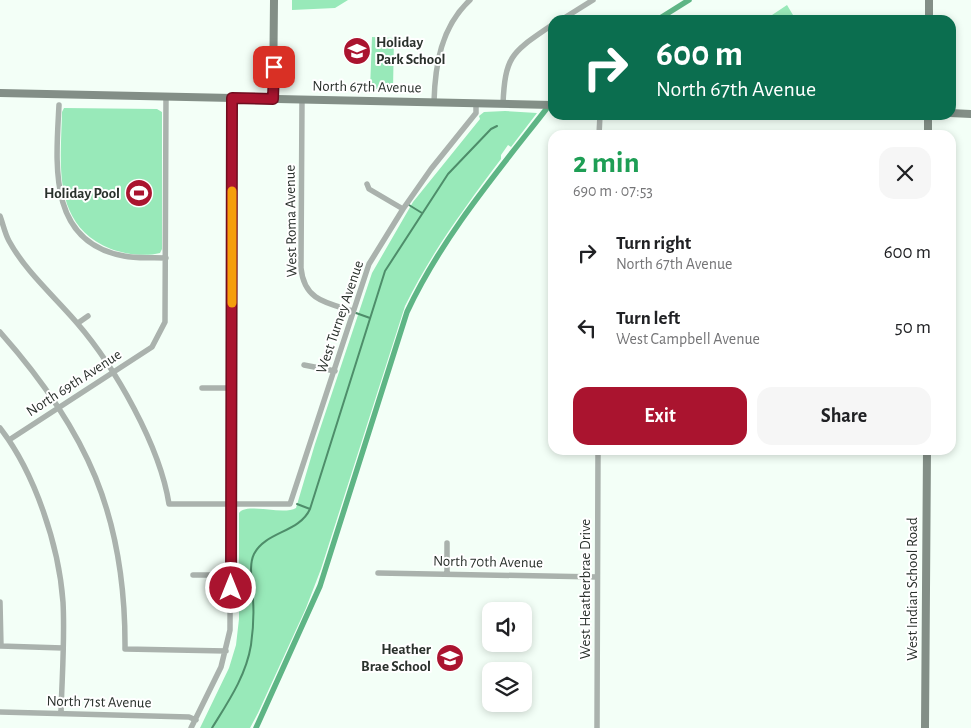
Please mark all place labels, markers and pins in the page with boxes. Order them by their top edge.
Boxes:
place label: Holiday Park School [376,35,446,67]
school or university icon: Holiday Park School [342,36,372,66]
pin [253,46,295,88]
sports icon: Holiday Pool [124,178,154,208]
place label: Holiday Pool [44,186,120,201]
place label: Heather Brae School [361,642,432,674]
school or university icon: Heather Brae School [435,643,465,673]

